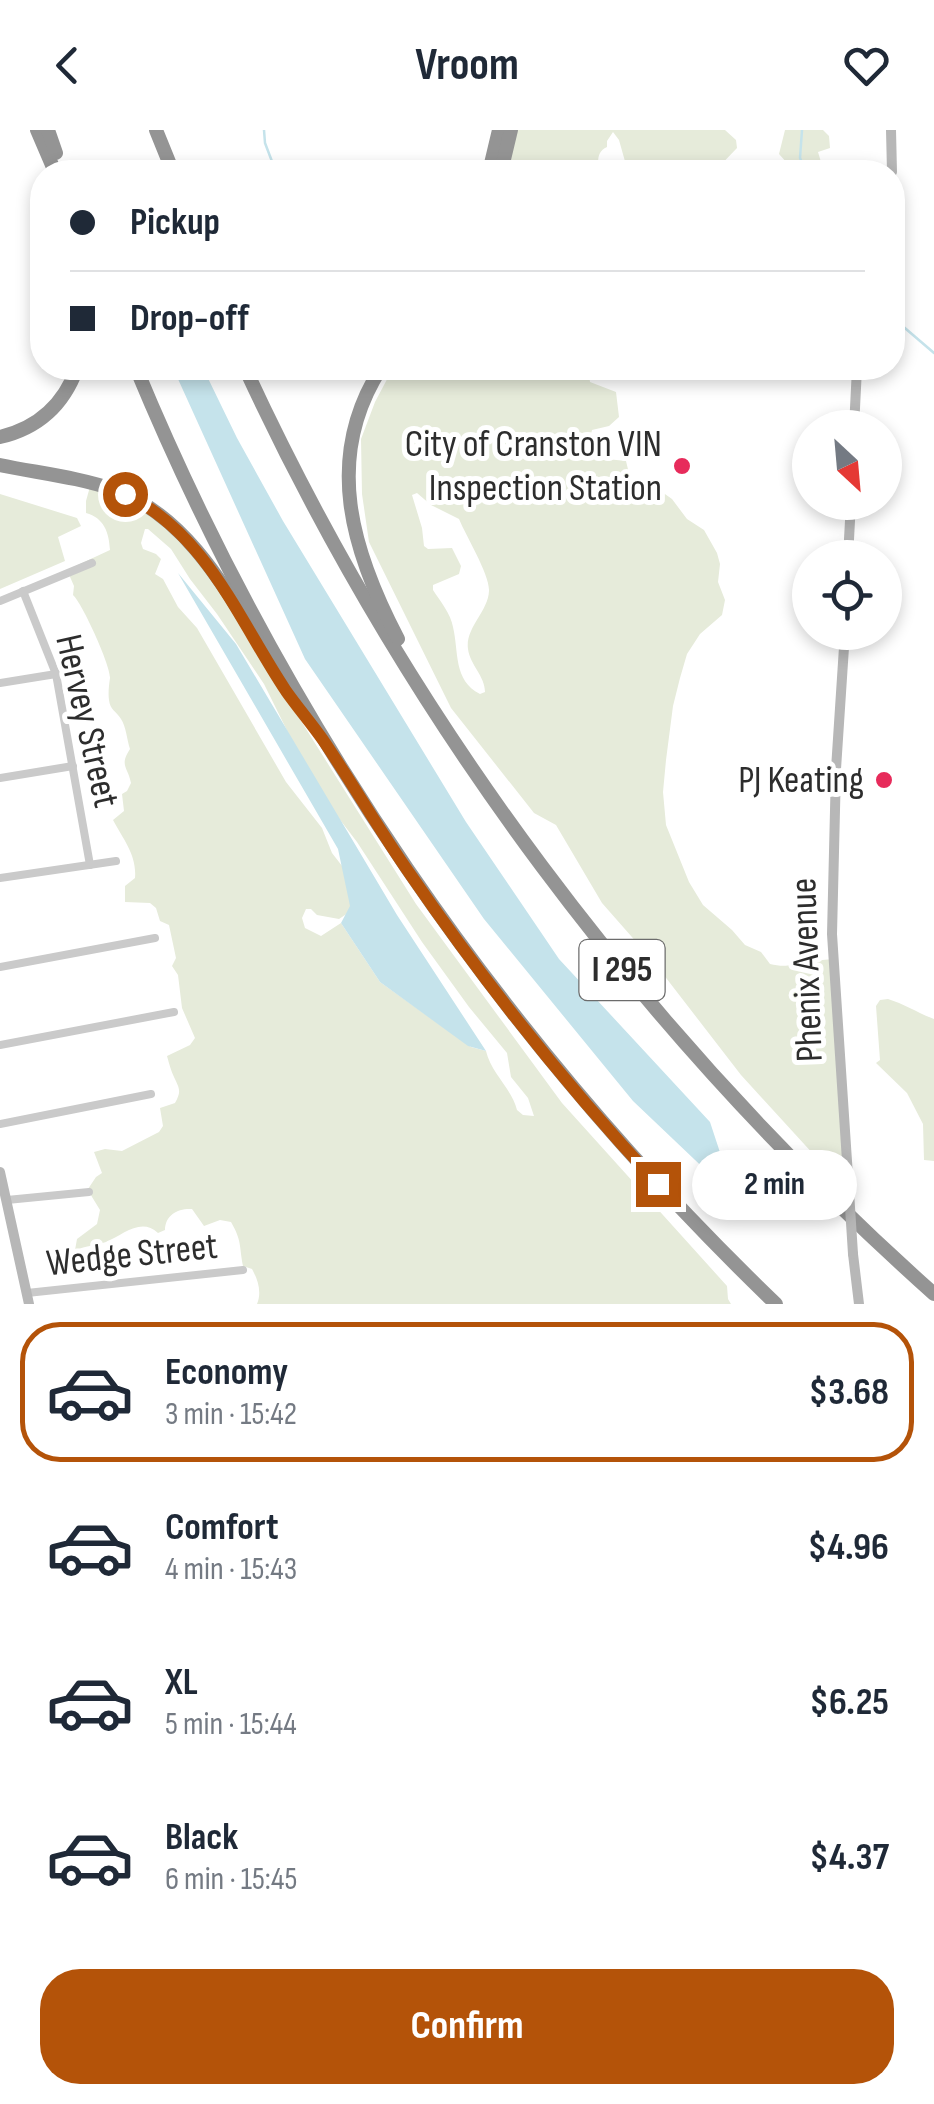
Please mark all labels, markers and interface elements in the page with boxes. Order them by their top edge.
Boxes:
icon: back [40,38,95,93]
text: Vroom [415,38,519,93]
icon: heart [839,38,894,93]
text: Pickup [130,200,220,245]
text: Drop-off [130,296,249,341]
north arrow [792,410,902,520]
map controls [792,410,902,650]
place label: City of Cranston VIN Inspection Station [405,422,662,511]
marker: City of Cranston VIN Inspection Station [671,455,693,477]
route start [103,472,148,517]
button: locate [792,540,902,650]
street label: Hervey Street [45,630,129,812]
place label: PJ Keating [738,758,864,803]
marker: PJ Keating [873,769,895,791]
street label: Phenix Avenue [781,877,833,1063]
road number: I 295 [580,940,664,1000]
callout: 2 min [693,1149,858,1219]
route end [636,1162,681,1207]
text: 2 min [744,1165,805,1204]
street label: Wedge Street [44,1224,220,1286]
icon: car [45,1347,135,1437]
text: Economy [165,1350,288,1395]
text: $3.68 [809,1370,889,1415]
text: 3 min · 15:42 [165,1395,297,1434]
icon: car [45,1502,135,1592]
text: Comfort [165,1505,279,1550]
text: $4.96 [808,1525,889,1570]
text: 4 min · 15:43 [165,1550,297,1589]
icon: car [45,1657,135,1747]
text: XL [165,1660,198,1705]
text: $6.25 [810,1680,889,1725]
text: 5 min · 15:44 [165,1705,297,1744]
icon: car [45,1812,135,1902]
text: Black [165,1815,238,1860]
text: $4.37 [810,1835,889,1880]
text: 6 min · 15:45 [165,1860,297,1899]
button: Confirm [40,1969,894,2084]

